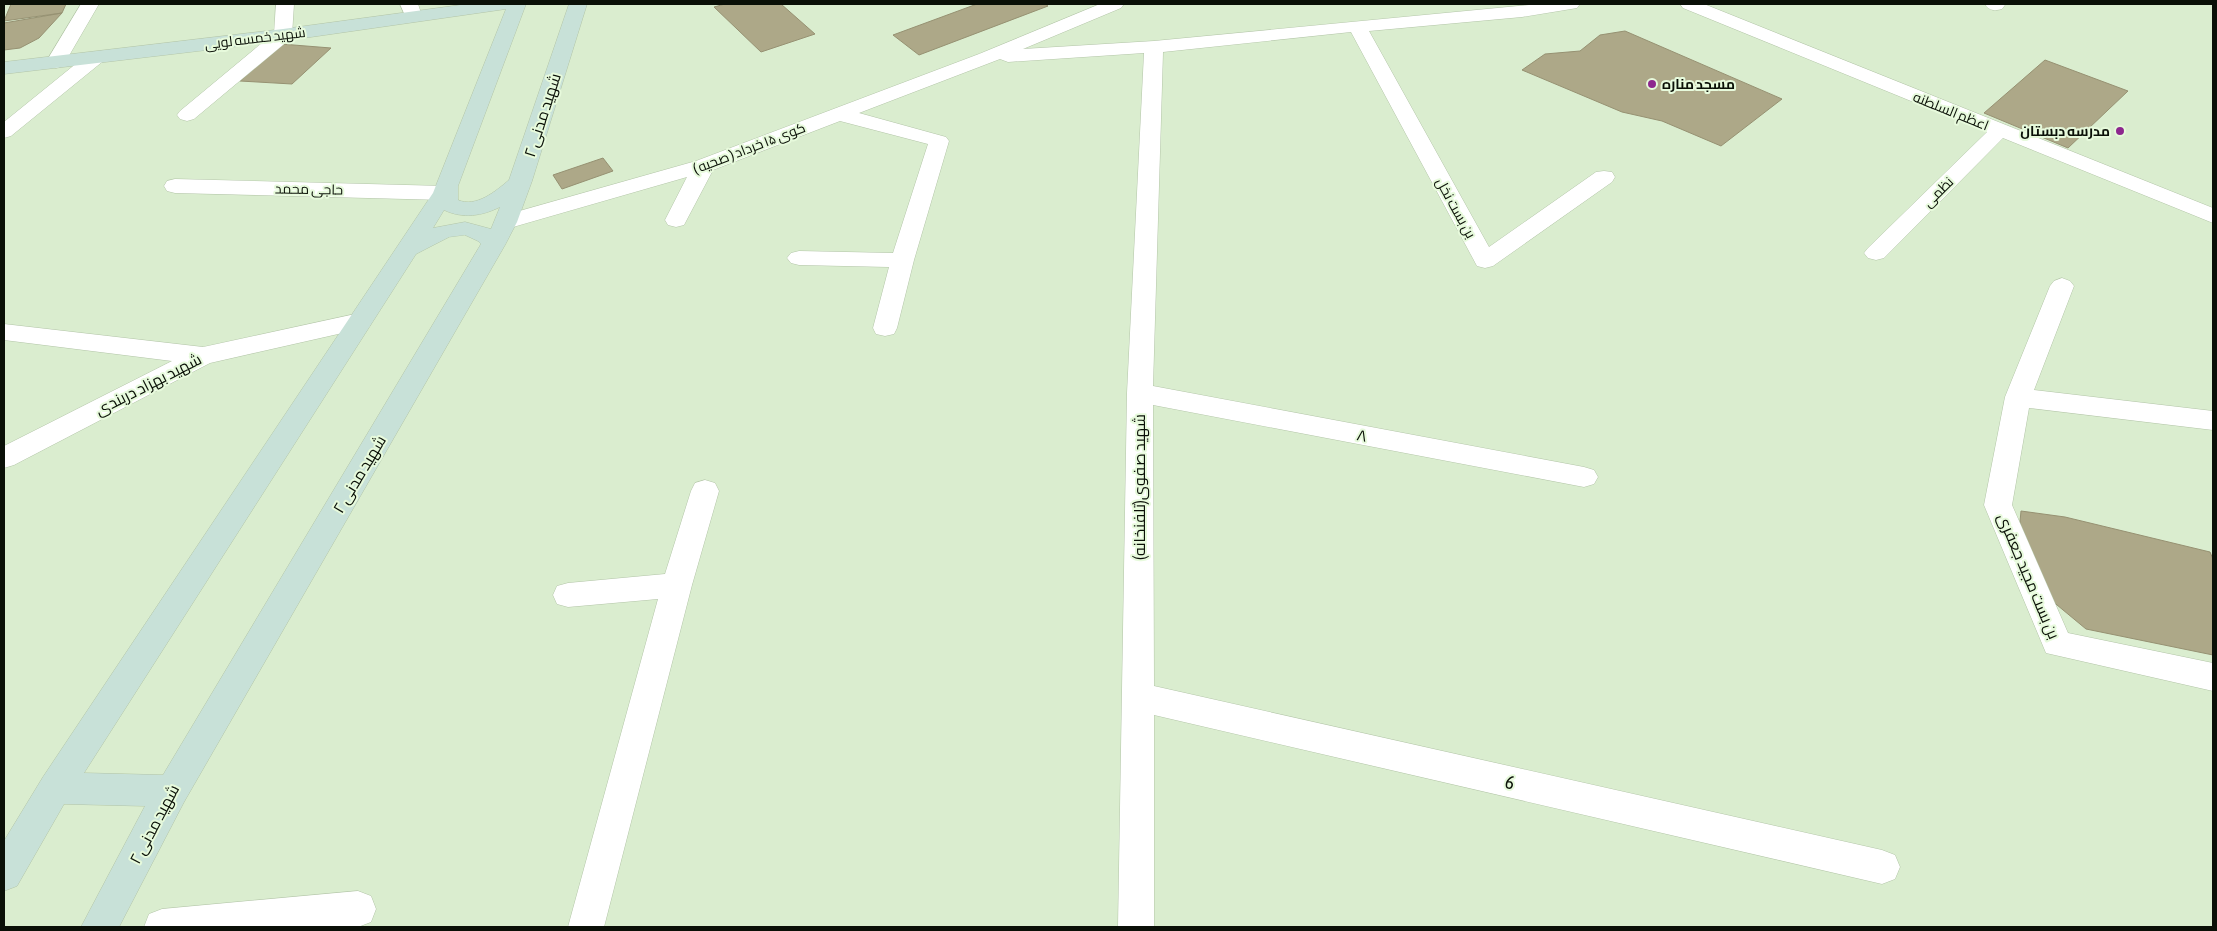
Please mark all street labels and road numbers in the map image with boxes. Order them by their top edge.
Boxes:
street label: شهید خمسه لویی [204,24,306,52]
street label: شهید مدنی ۲ [520,71,566,160]
street label: اعظم السلطنه [1910,89,1991,135]
street label: کوی ۱۵ خرداد ( صحیه ) [691,119,807,177]
street label: نظمی [1920,174,1956,210]
street label: بن بست نخل [1433,175,1479,241]
street label: حاجی محمد [275,180,343,198]
street label: شهید بهزاد دربندی [92,349,205,420]
street label: شهید صفوی(تلفنخانه) [1130,414,1150,560]
street label: ۸ [1355,425,1369,445]
street label: شهید مدنی ۲ [329,432,391,517]
street label: بن بست مجید جعفری [1993,510,2064,642]
street label: 6 [1503,770,1517,794]
street label: شهید مدنی ۲ [126,781,184,868]

